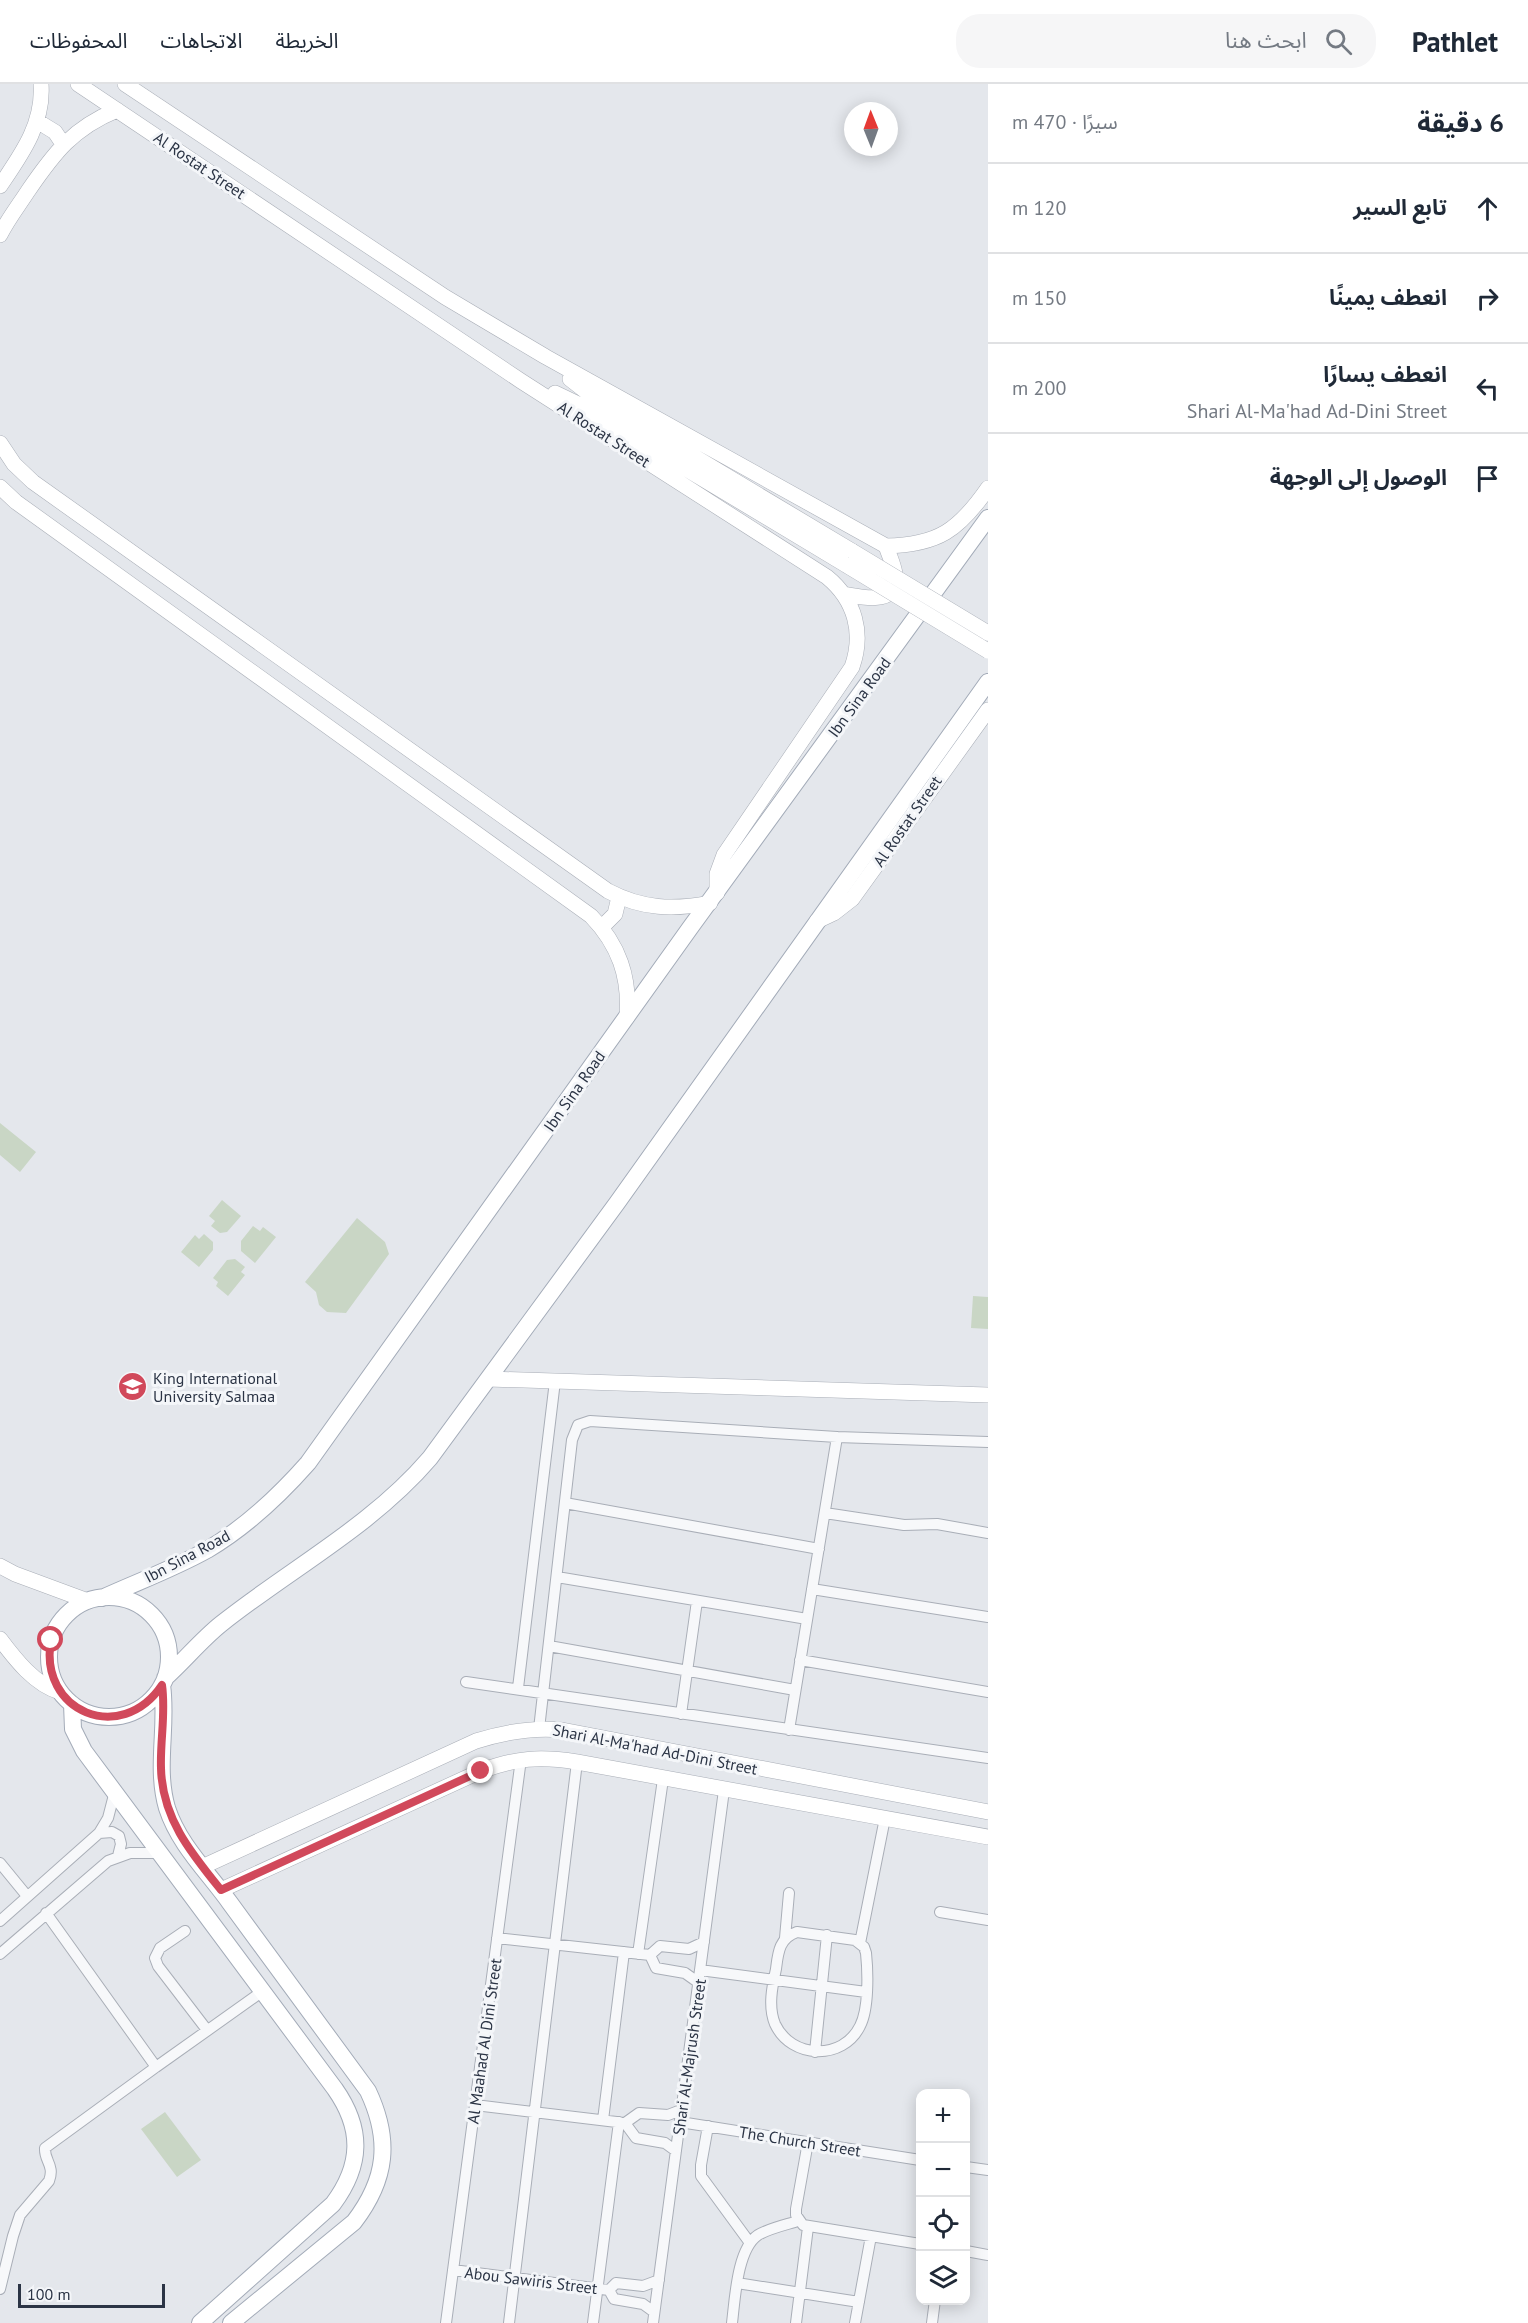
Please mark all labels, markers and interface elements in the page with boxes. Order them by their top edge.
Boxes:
search box [956,14,1376,68]
text: Pathlet [1412,23,1498,60]
icon: search [1322,25,1355,58]
text: ابحث هنا [1225,26,1307,54]
text: المحفوظات [30,27,127,54]
text: الاتجاهات [160,27,242,54]
text: الخريطة [275,27,338,54]
north arrow [844,102,898,156]
text: 6 دقيقة [1417,106,1504,139]
text: سيرًا · 470 m [1012,109,1118,135]
street label: Al Rostat Street [150,127,250,203]
icon: ahead [1471,192,1504,225]
text: تابع السير [1353,193,1447,221]
text: 120 m [1012,195,1066,221]
icon: right [1471,282,1504,315]
text: انعطف يمينًا [1329,283,1447,311]
text: 150 m [1012,285,1066,311]
text: انعطف يسارًا [1323,360,1447,388]
icon: left [1471,372,1504,405]
text: 200 m [1012,375,1066,401]
street label: Al Rostat Street [554,397,654,472]
text: Shari Al-Ma'had Ad-Dini Street [1187,398,1447,424]
icon: arrive [1471,462,1504,495]
text: الوصول إلى الوجهة [1270,463,1447,491]
street label: Ibn Sina Road [823,653,895,741]
street label: Al Rostat Street [868,771,946,870]
street label: Ibn Sina Road [539,1047,609,1135]
place label: King International University Salmaa [153,1368,278,1406]
school or university icon: King International University Salmaa [116,1371,148,1403]
street label: Ibn Sina Road [141,1525,233,1587]
route start [37,1626,63,1652]
street label: Shari Al-Ma'had Ad-Dini Street [551,1719,760,1779]
route end [467,1757,493,1783]
street label: Al Maahad Al Dini Street [462,1956,506,2125]
street label: Shari Al-Majrush Street [668,1977,710,2137]
map controls [916,2089,970,2305]
button: + [916,2089,970,2143]
street label: The Church Street [738,2121,863,2161]
button: − [916,2143,970,2197]
button: locate [916,2197,970,2251]
button: layers [916,2251,970,2305]
street label: Abou Sawiris Street [463,2262,599,2298]
scale bar [18,2281,165,2308]
text: 100 m [27,2284,70,2304]

